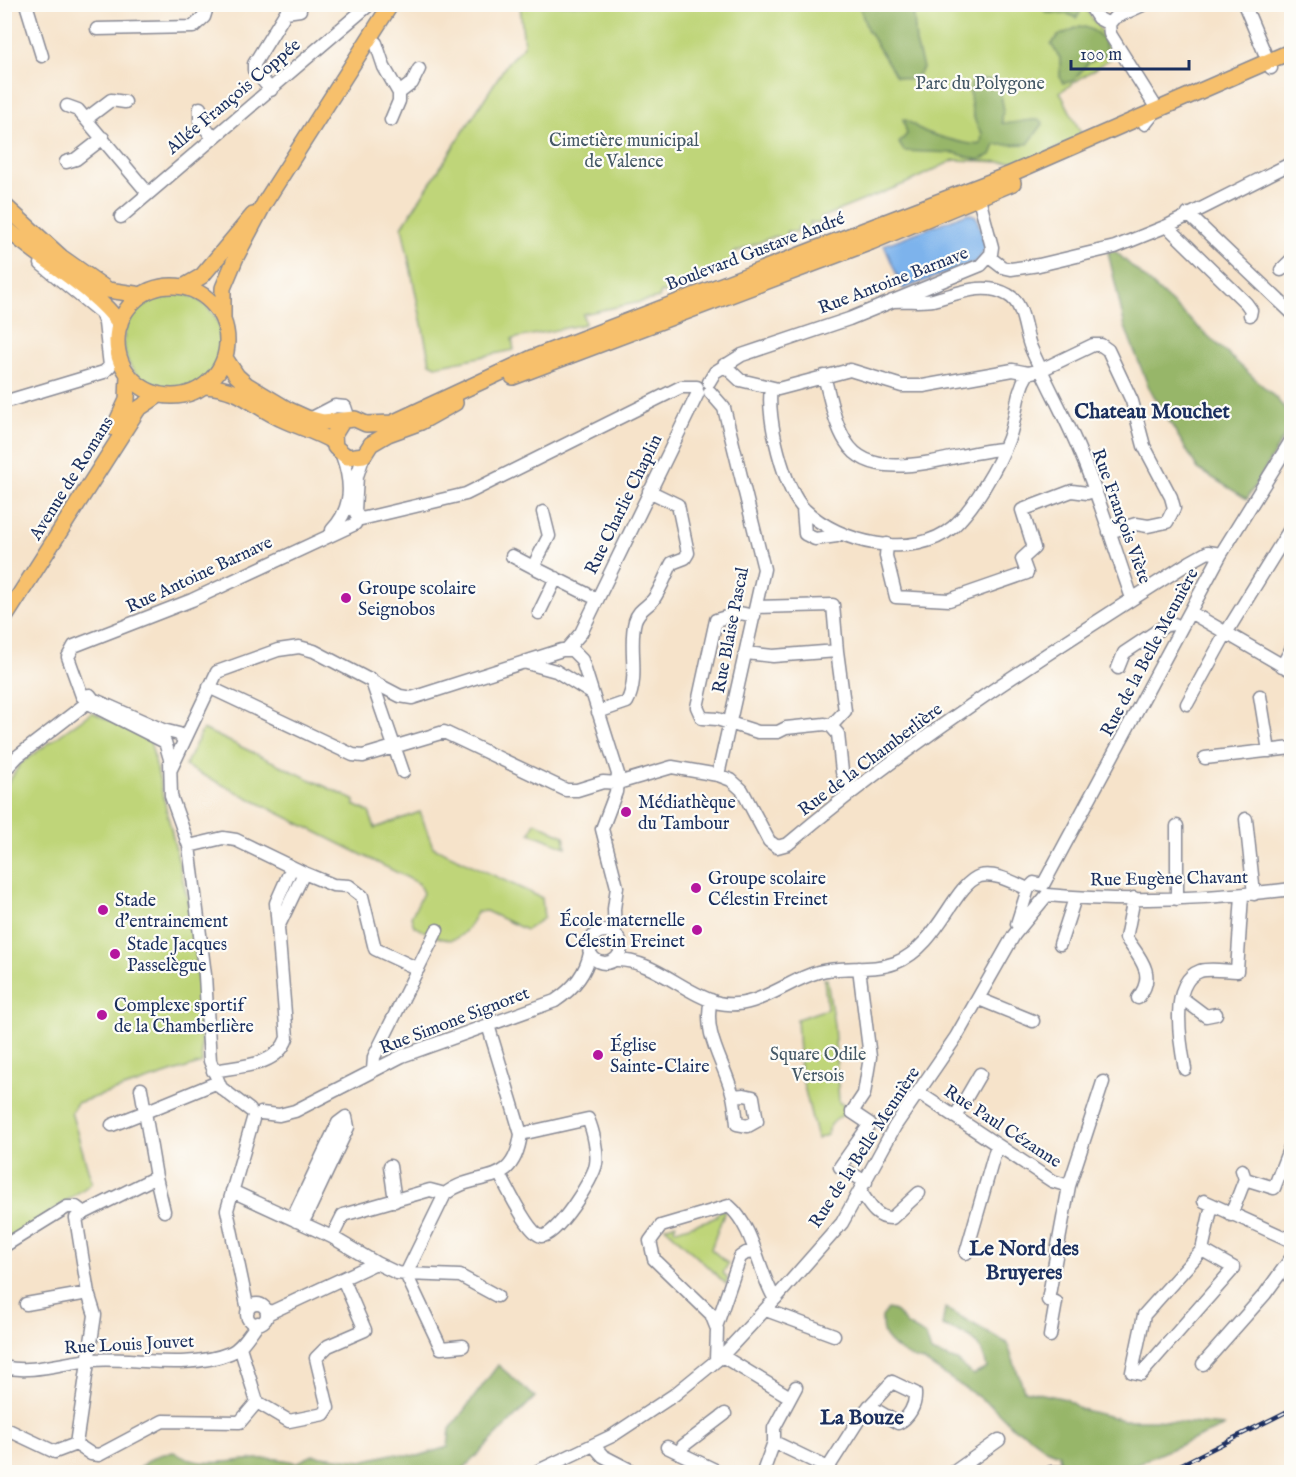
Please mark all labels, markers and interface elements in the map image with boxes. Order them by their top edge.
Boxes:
scale bar [1071,33,1190,71]
street label: Allée François Coppée [161,34,306,161]
text: 100 m [1080,44,1122,67]
park label: Parc du Polygone [915,73,1045,96]
park label: Cimetière municipal de Valence [549,130,699,174]
street label: Boulevard Gustave André [663,208,848,297]
street label: Rue Antoine Barnave [815,242,972,321]
district label: Chateau Mouchet [1074,399,1230,426]
street label: Avenue de Romans [24,413,120,546]
street label: Rue Charlie Chaplin [580,430,668,578]
street label: Rue François Viète [1086,446,1156,587]
street label: Rue Antoine Barnave [123,531,276,619]
street label: Rue Blaise Pascal [708,565,755,695]
street label: Rue de la Belle Meunière [1096,565,1204,741]
place label: Groupe scolaire Seignobos [358,578,476,622]
marker: Groupe scolaire Seignobos [339,591,353,605]
street label: Rue de la Chamberlière [794,698,948,822]
place label: Médiathèque du Tambour [638,792,736,836]
marker: Médiathèque du Tambour [619,805,633,819]
street label: Rue Eugène Chavant [1090,867,1248,892]
place label: Groupe scolaire Célestin Freinet [708,868,828,912]
marker: Groupe scolaire Célestin Freinet [689,881,703,895]
place label: Stade d'entrainement [115,890,228,934]
marker: Stade d'entrainement [96,903,110,917]
place label: École maternelle Célestin Freinet [560,908,685,954]
marker: École maternelle Célestin Freinet [690,923,704,937]
place label: Stade Jacques Passelègue [127,934,227,978]
marker: Stade Jacques Passelègue [108,947,122,961]
street label: Rue Simone Signoret [376,982,533,1061]
place label: Complexe sportif de la Chamberlière [114,995,254,1039]
marker: Complexe sportif de la Chamberlière [95,1008,109,1022]
place label: Église Sainte-Claire [610,1033,709,1079]
park label: Square Odile Versois [770,1044,866,1088]
marker: Église Sainte-Claire [591,1048,605,1062]
street label: Rue de la Belle Meunière [805,1063,926,1233]
street label: Rue Paul Cézanne [939,1081,1066,1174]
district label: Le Nord des Bruyeres [969,1236,1079,1287]
street label: Rue Louis Jouvet [63,1331,195,1360]
district label: La Bouze [820,1405,904,1432]

